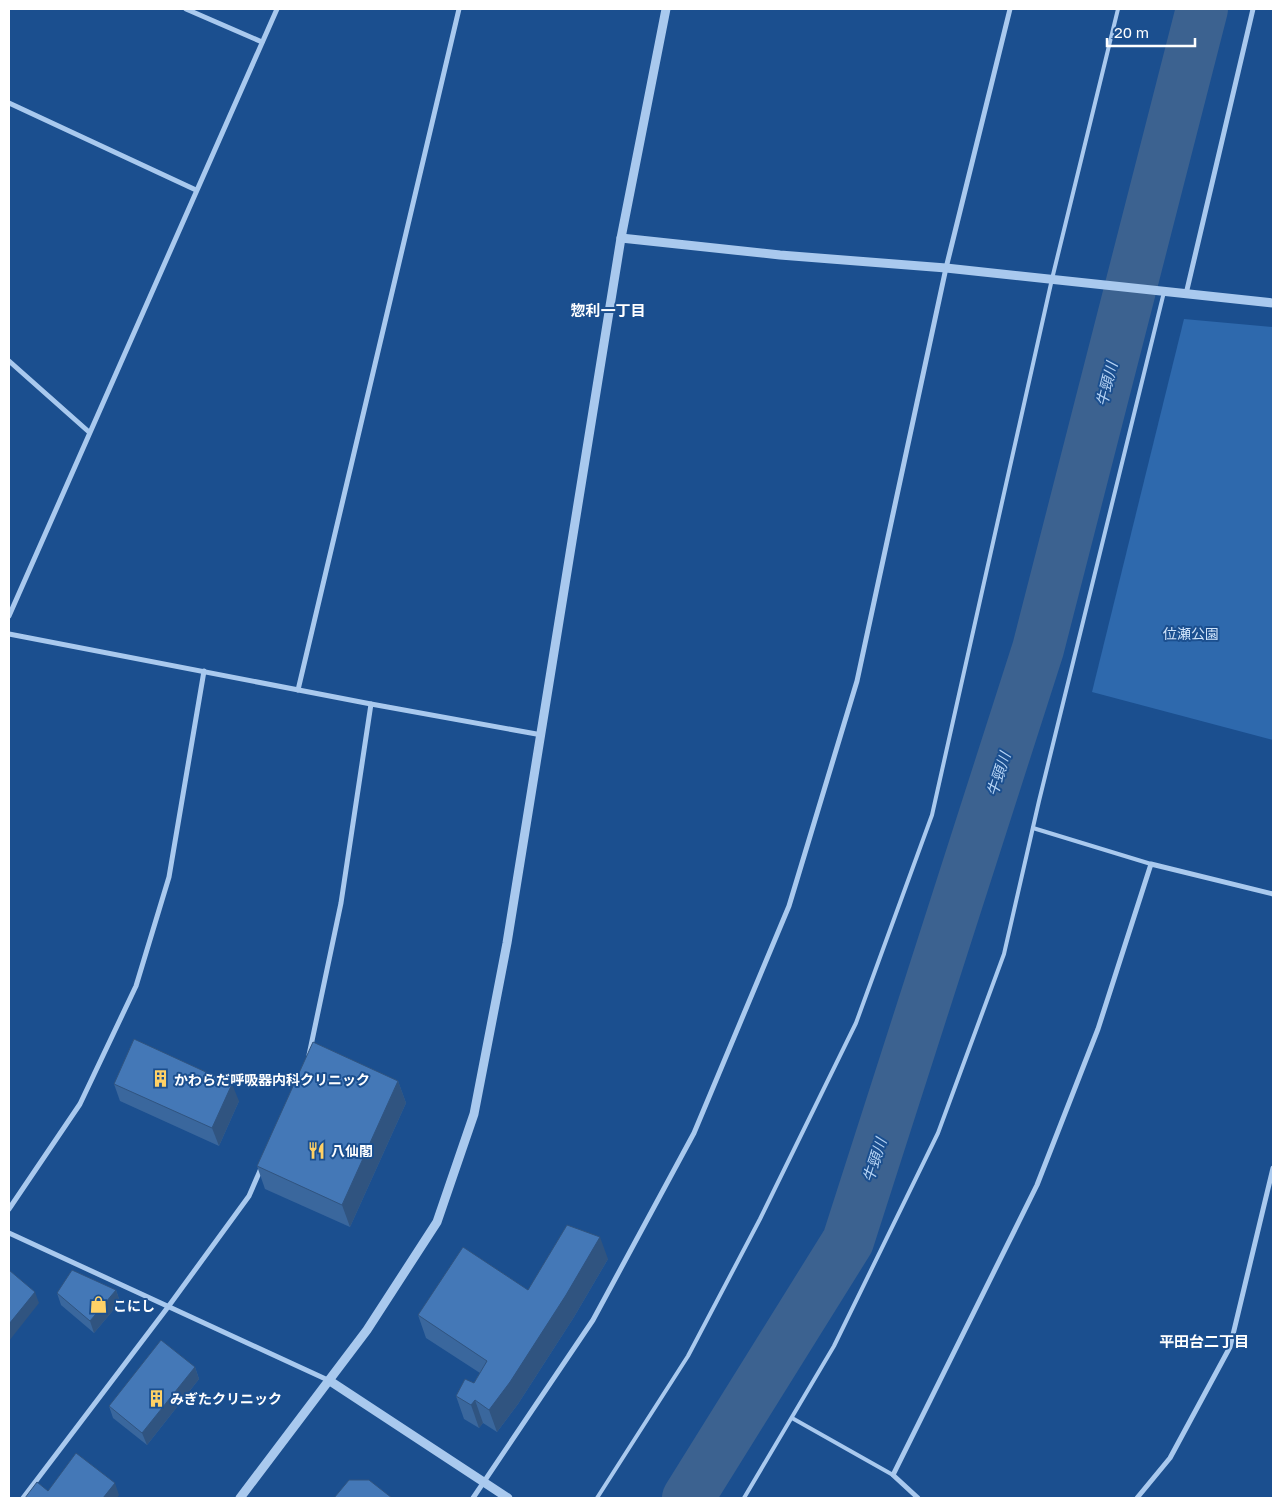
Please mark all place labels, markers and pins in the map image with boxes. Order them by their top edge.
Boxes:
building icon: かわらだ呼吸器内科クリニック [150,1069,170,1089]
place label: かわらだ呼吸器内科クリニック [174,1071,370,1088]
restaurant icon: 八仙閣 [307,1140,327,1160]
place label: 八仙閣 [331,1142,373,1159]
shop icon: こにし [89,1295,109,1315]
place label: こにし [113,1297,155,1314]
building icon: みぎたクリニック [146,1388,166,1408]
place label: みぎたクリニック [170,1390,282,1407]

